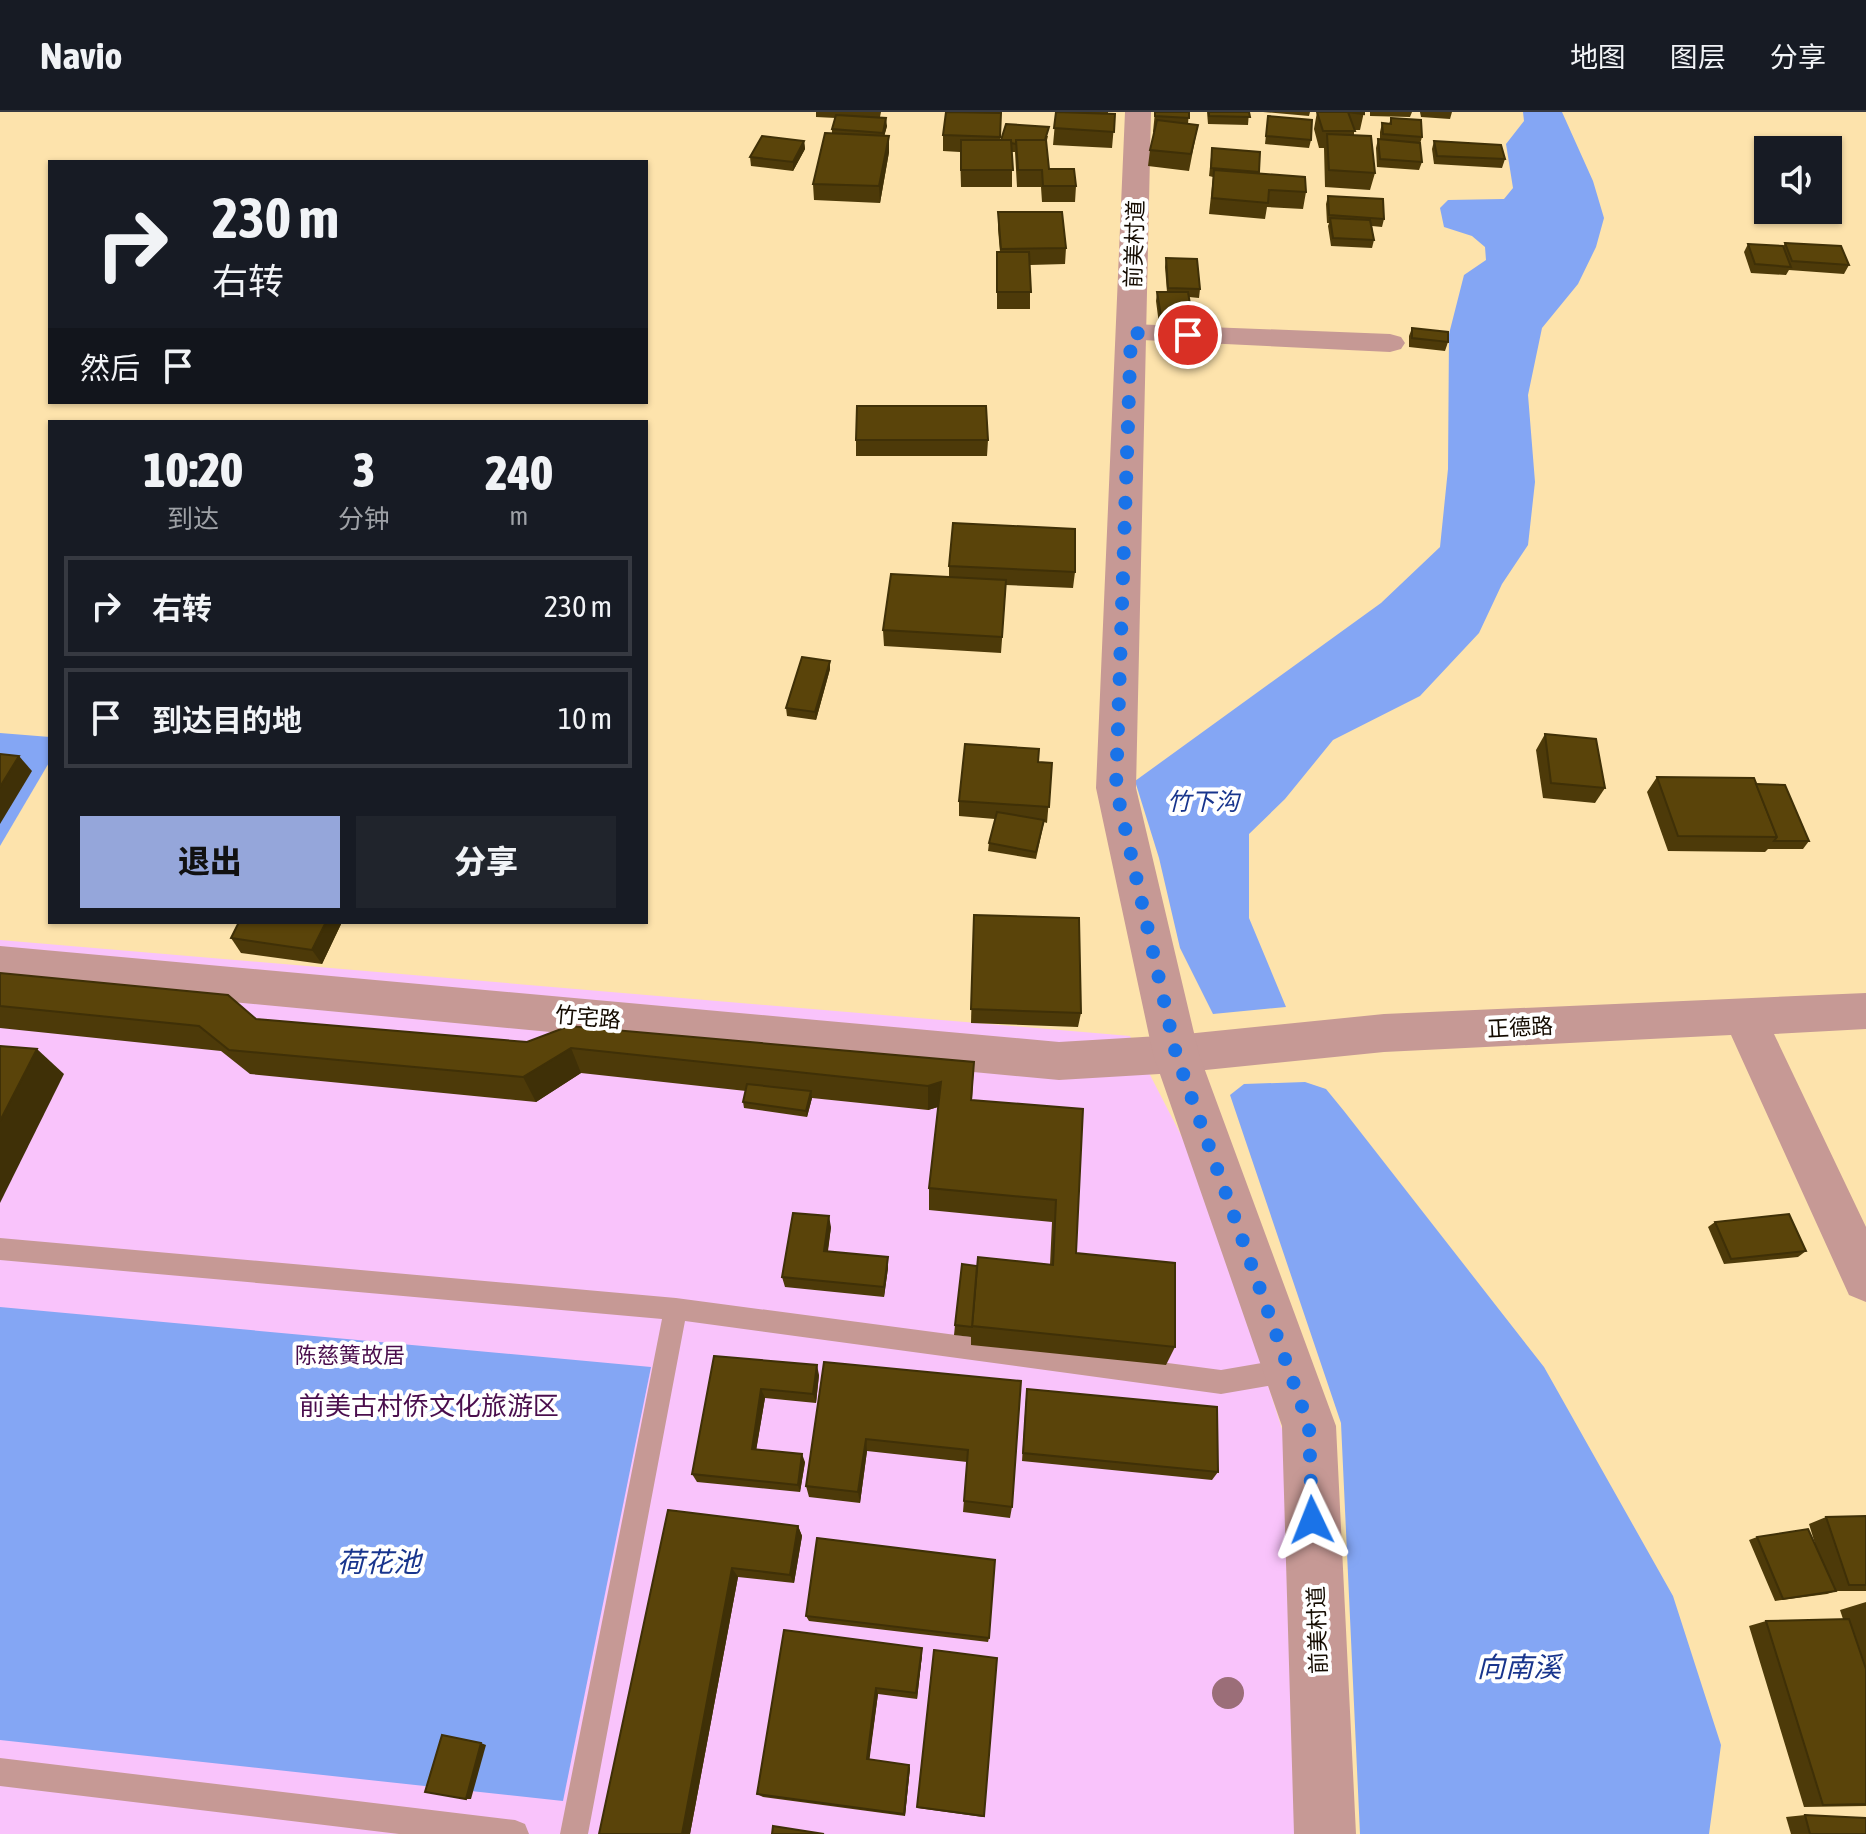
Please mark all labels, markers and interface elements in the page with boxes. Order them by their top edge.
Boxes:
text: Navio [40,34,122,77]
text: 地图 [1570,41,1626,73]
text: 图层 [1670,41,1726,73]
text: 分享 [1770,41,1826,73]
map controls [1754,136,1842,224]
button: sound [1754,136,1842,224]
text: 230 m [212,186,339,250]
icon: right [80,192,184,296]
street label: 前美村道 [1119,200,1149,288]
text: 右转 [212,260,284,302]
pin [1154,301,1222,369]
icon: arrive [1166,313,1210,357]
icon: arrive [156,344,200,388]
text: 然后 [80,351,140,385]
text: 10:20 [143,442,243,497]
text: 3 [353,442,375,497]
text: 240 [485,445,553,500]
text: m [510,501,528,531]
text: 到达 [167,504,219,534]
text: 分钟 [338,504,390,534]
icon: right [84,584,128,628]
text: 230 m [544,589,612,623]
text: 右转 [152,591,212,625]
icon: arrive [84,696,128,740]
text: 10 m [558,701,612,735]
text: 到达目的地 [152,703,302,737]
water label: 竹下沟 [1167,788,1242,815]
button: 退出 [80,816,340,908]
button: 分享 [356,816,616,908]
street label: 竹宅路 [554,1001,622,1033]
street label: 正德路 [1486,1012,1554,1042]
park label: 陈慈簧故居 [295,1342,405,1368]
park label: 前美古村侨文化旅游区 [299,1391,559,1421]
position arrow [1270,1478,1354,1562]
water label: 荷花池 [337,1546,424,1578]
street label: 前美村道 [1302,1586,1332,1674]
water label: 向南溪 [1477,1651,1564,1683]

